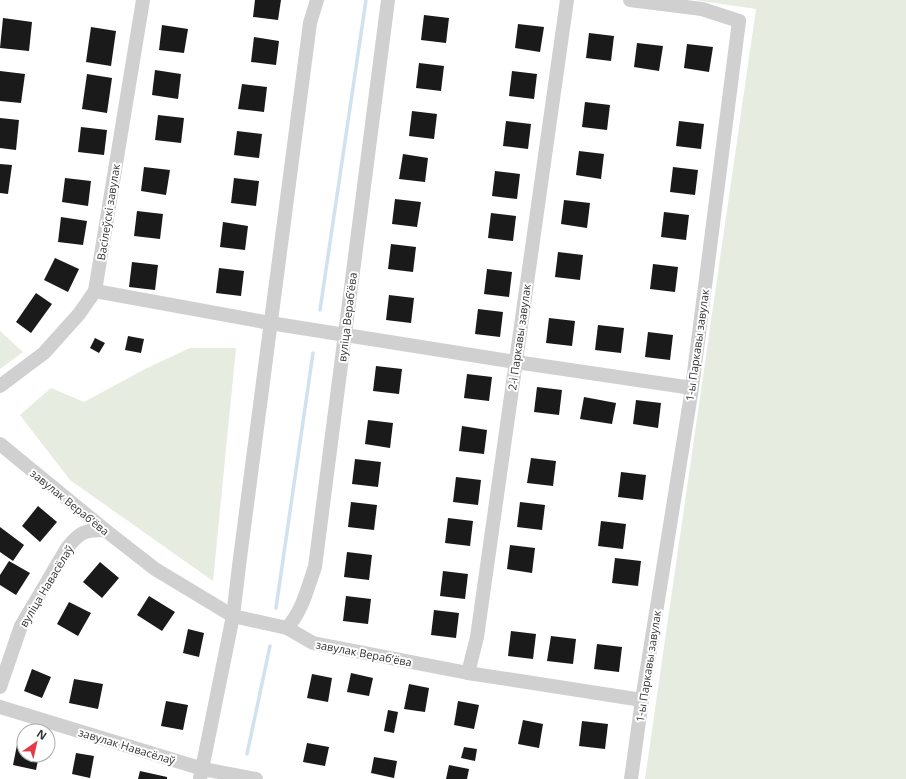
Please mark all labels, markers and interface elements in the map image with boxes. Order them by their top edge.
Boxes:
street label: Васілеўскі завулак [93,163,123,261]
street label: вуліца Верабʼёва [334,271,360,363]
street label: 2-і Паркавы завулак [504,283,534,391]
street label: 1-ы Паркавы завулак [682,288,712,402]
street label: завулак Верабʼёва [27,466,113,538]
street label: вуліца Навасёлаў [16,542,77,630]
street label: 1-ы Паркавы завулак [632,609,664,723]
street label: завулак Верабʼёва [315,636,413,670]
north arrow [16,723,56,763]
street label: завулак Навасёлаў [77,724,178,768]
text: N [34,726,50,743]

